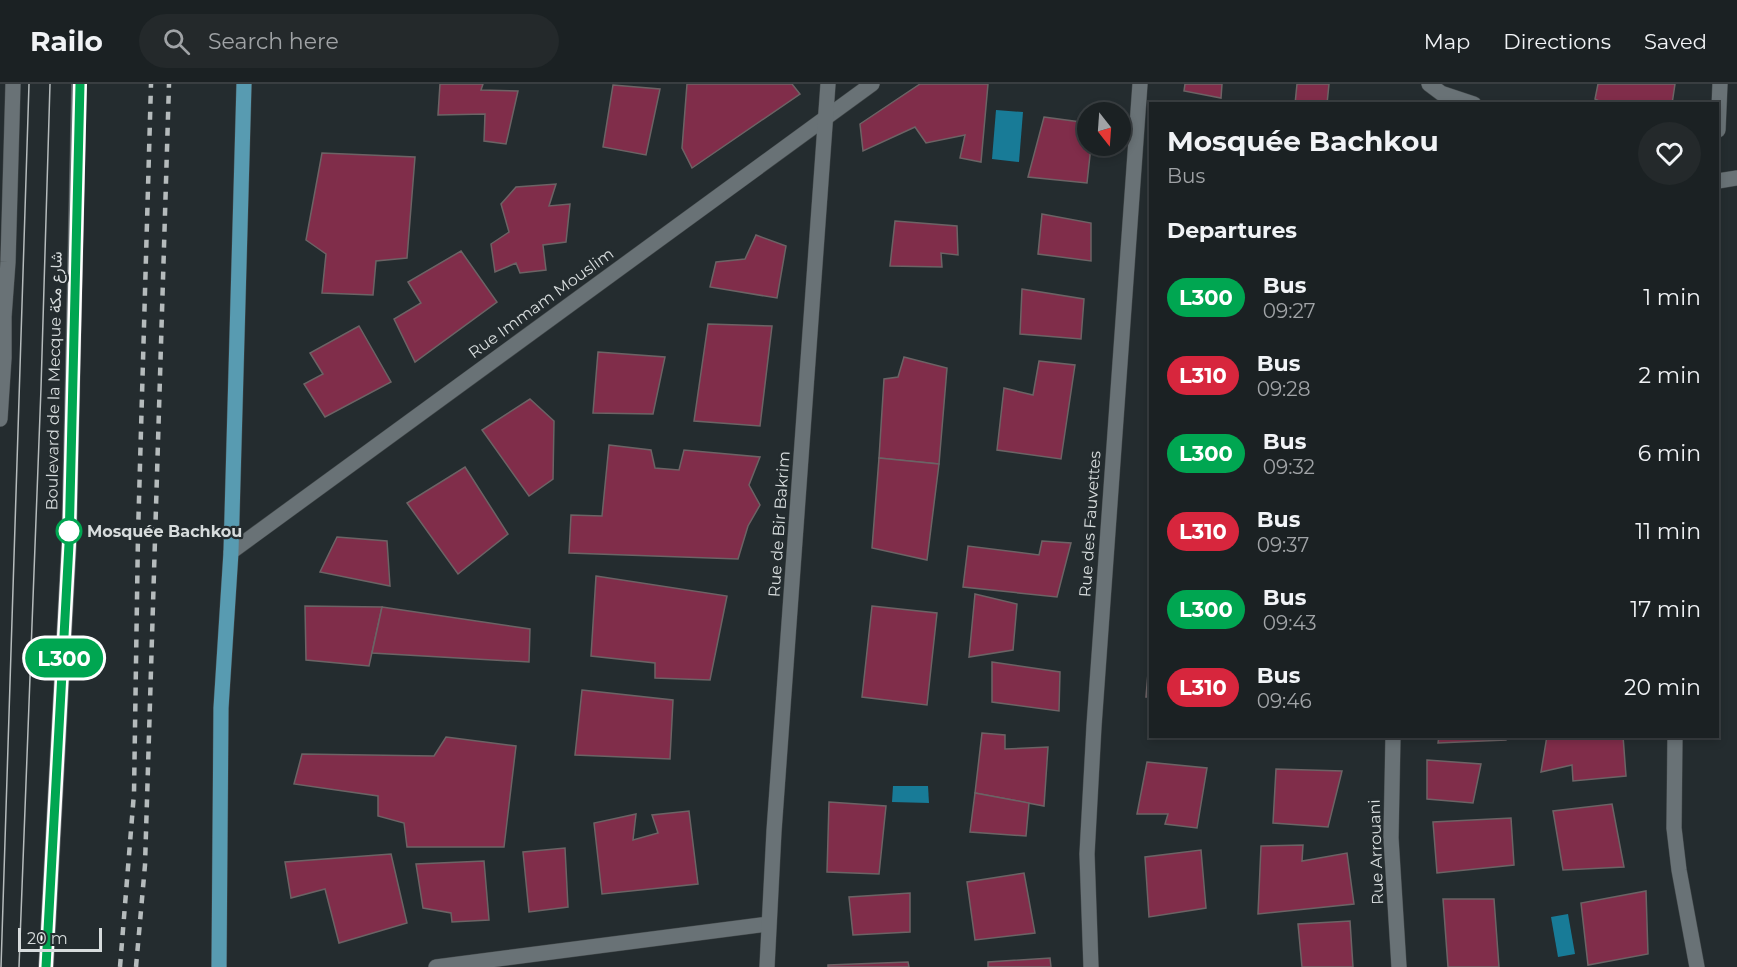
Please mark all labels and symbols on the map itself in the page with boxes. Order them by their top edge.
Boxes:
north arrow [1077,102,1131,156]
street label: Rue Immam Mouslim [465,244,617,362]
street label: Boulevard de la Mecque شارع مكة [42,251,68,511]
street label: Rue de Bir Bakrim [764,450,794,598]
street label: Rue des Fauvettes [1075,450,1105,598]
marker: Mosquée Bachkou [56,518,82,544]
place label: Mosquée Bachkou [87,522,242,541]
line badge: L300 [22,638,106,678]
street label: Rue Arrouani [1365,799,1387,905]
scale bar [18,925,102,952]

